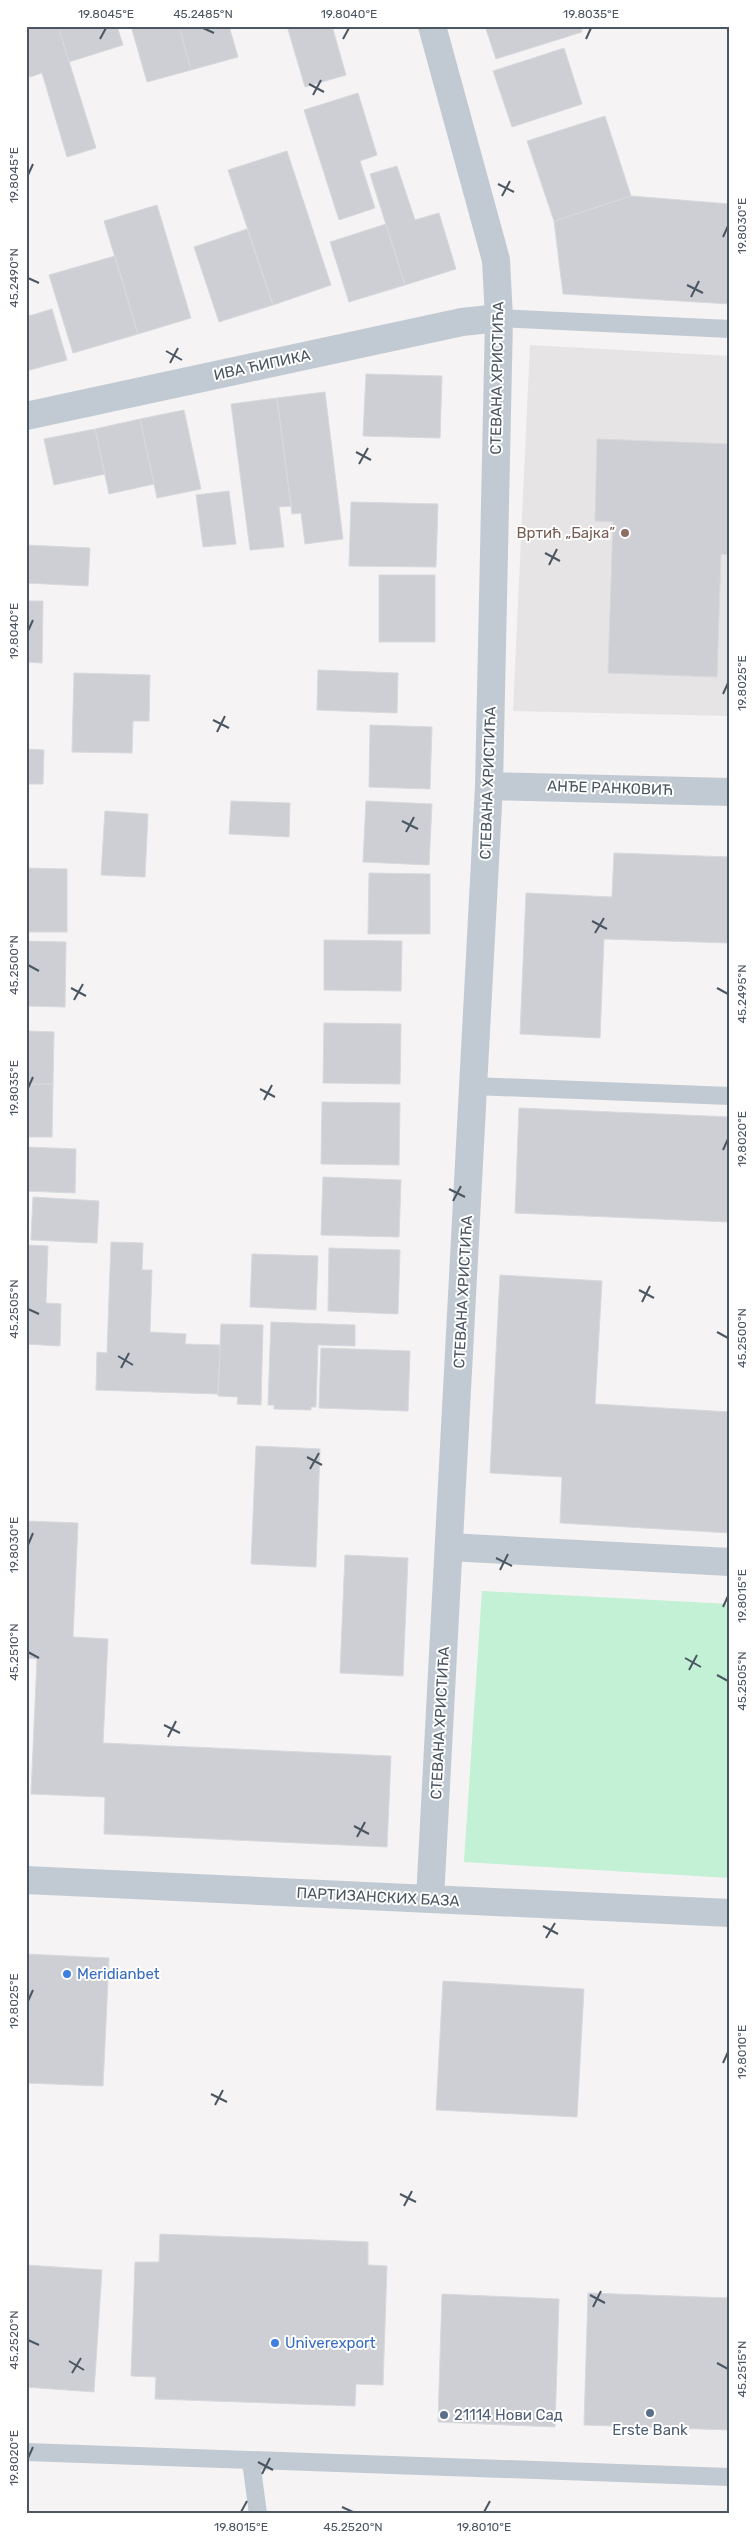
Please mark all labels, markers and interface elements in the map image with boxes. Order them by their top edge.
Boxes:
text: 19.8045°E [78,7,134,21]
text: 45.2485°N [173,7,233,21]
text: 19.8040°E [321,7,377,21]
text: 19.8035°E [563,7,619,21]
text: 19.8045°E [7,147,21,203]
text: 19.8030°E [735,198,749,254]
text: 45.2490°N [7,248,21,308]
street label: СТЕВАНА ХРИСТИЋА [487,301,507,455]
street label: ИВА ЋИПИКА [212,346,312,384]
place label: Вртић „Бајка” [516,524,615,542]
marker: Вртић „Бајка” [619,527,631,539]
text: 19.8040°E [7,603,21,659]
text: 19.8025°E [735,655,749,711]
street label: СТЕВАНА ХРИСТИЋА [476,706,500,860]
street label: АНЂЕ РАНКОВИЋ [547,777,673,799]
text: 45.2500°N [7,935,21,995]
text: 45.2495°N [735,964,749,1024]
text: 19.8035°E [7,1060,21,1116]
text: 19.8020°E [735,1111,749,1167]
street label: СТЕВАНА ХРИСТИЋА [450,1215,476,1369]
text: 45.2505°N [7,1279,21,1339]
text: 45.2500°N [735,1308,749,1368]
text: 19.8030°E [7,1517,21,1573]
text: 19.8015°E [735,1569,749,1623]
text: 45.2510°N [7,1623,21,1681]
street label: СТЕВАНА ХРИСТИЋА [427,1646,453,1800]
text: 45.2505°N [735,1651,749,1711]
street label: ПАРТИЗАНСКИХ БАЗА [296,1884,460,1910]
place label: Meridianbet [77,1965,160,1983]
marker: Meridianbet [61,1968,73,1980]
text: 19.8025°E [7,1973,21,2029]
text: 19.8010°E [735,2025,749,2079]
text: 45.2520°N [7,2310,21,2370]
place label: Univerexport [285,2334,376,2352]
marker: Univerexport [269,2337,281,2349]
text: 45.2515°N [735,2341,749,2397]
place label: 21114 Нови Сад [454,2406,563,2424]
marker: Erste Bank [644,2407,656,2419]
marker: 21114 Нови Сад [438,2409,450,2421]
place label: Erste Bank [612,2421,688,2439]
text: 19.8020°E [7,2430,21,2486]
text: 19.8015°E [214,2520,268,2534]
text: 45.2520°N [323,2520,383,2534]
text: 19.8010°E [457,2520,511,2534]

